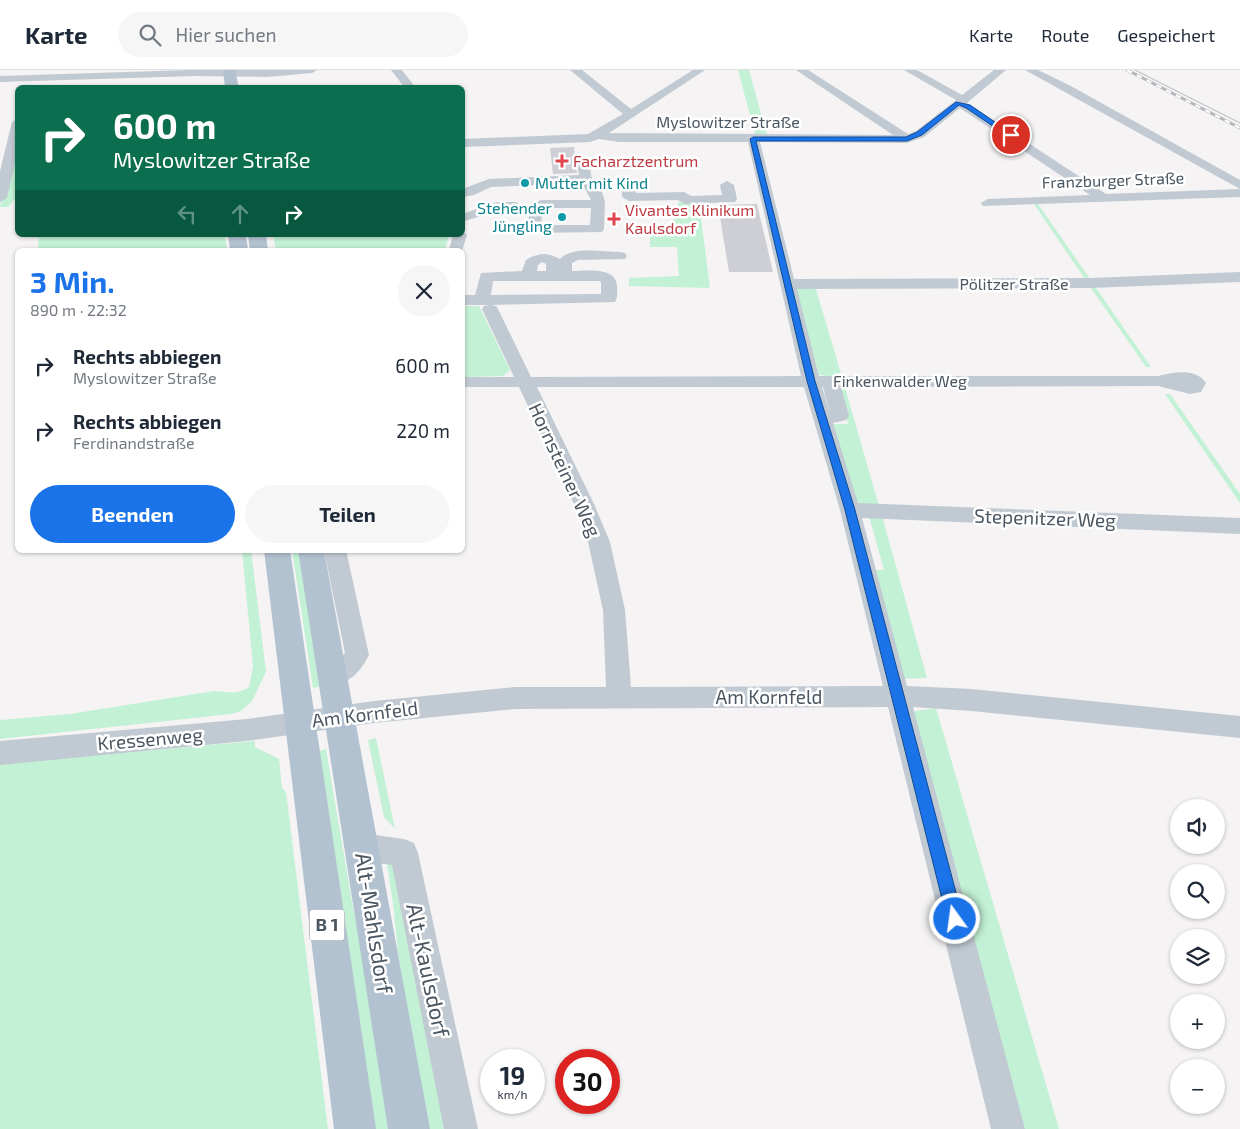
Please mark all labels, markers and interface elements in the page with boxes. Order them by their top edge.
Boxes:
search box [118,12,468,57]
text: Karte [25,20,88,49]
icon: search [136,21,164,49]
text: Hier suchen [176,23,277,46]
text: Karte [969,24,1013,46]
text: Route [1041,24,1089,46]
text: Gespeichert [1117,24,1215,46]
text: 600 m [113,104,216,146]
icon: right [30,105,95,170]
street label: Myslowitzer Straße [656,112,800,131]
pin [990,114,1032,156]
icon: arrive [997,121,1025,149]
text: Myslowitzer Straße [113,146,310,172]
place label: Facharztzentrum [573,151,698,170]
marker: Facharztzentrum [555,154,569,168]
street label: Franzburger Straße [1042,168,1184,191]
place label: Mutter mit Kind [535,173,648,192]
marker: Mutter mit Kind [519,177,531,189]
place label: Stehender Jüngling [477,198,553,235]
icon: left [173,200,201,228]
icon: ahead [226,200,254,228]
icon: right [279,200,307,228]
place label: Vivantes Klinikum Kaulsdorf [625,200,754,237]
marker: Stehender Jüngling [556,211,568,223]
marker: Vivantes Klinikum Kaulsdorf [607,212,621,226]
text: 3 Min. [30,263,115,299]
button: close [398,265,450,317]
street label: Pölitzer Straße [959,274,1069,293]
text: 890 m · 22:32 [30,300,127,319]
text: Rechts abbiegen [73,345,221,368]
icon: right [30,352,58,380]
text: 600 m [395,354,450,377]
text: Myslowitzer Straße [73,368,217,387]
street label: Finkenwalder Weg [833,371,967,390]
street label: Hornsteiner Weg [524,399,607,541]
text: Rechts abbiegen [73,410,221,433]
icon: right [30,417,58,445]
text: 220 m [396,419,450,442]
text: Ferdinandstraße [73,433,195,452]
button: Beenden [30,485,235,543]
button: Teilen [245,485,450,543]
street label: Stepenitzer Weg [974,504,1117,531]
street label: Am Kornfeld [716,685,822,708]
street label: Am Kornfeld [310,696,419,731]
street label: Kressenweg [96,722,204,755]
map controls [1170,799,1225,1114]
button: sound [1170,799,1225,854]
street label: Alt-Mahlsdorf [351,850,399,996]
button: search [1170,864,1225,919]
position arrow [928,892,980,944]
street label: Alt-Kaulsdorf [402,901,456,1040]
road number: B 1 [310,910,344,940]
button: layers [1170,929,1225,984]
button: + [1170,994,1225,1049]
speed limit sign: 30 [555,1049,620,1114]
button: − [1170,1059,1225,1114]
text: 19 [500,1060,525,1090]
text: km/h [498,1087,527,1101]

